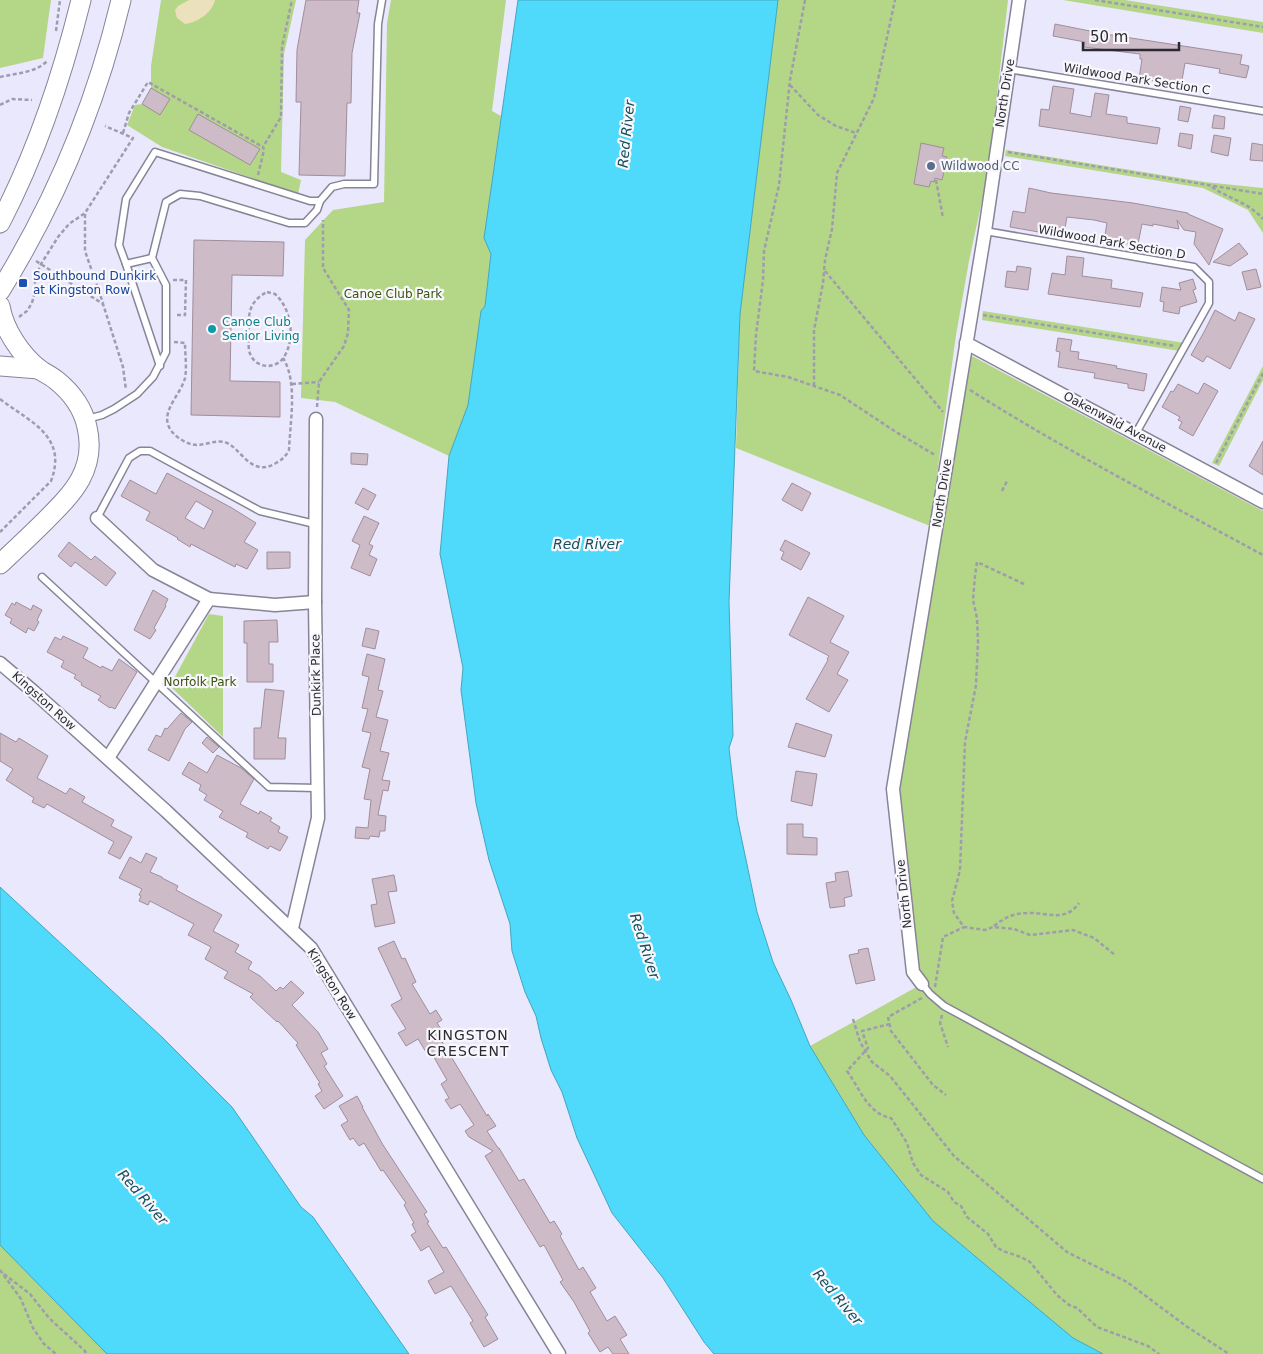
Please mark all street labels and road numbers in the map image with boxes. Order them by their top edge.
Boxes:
street label: North Drive [993,58,1017,128]
street label: Wildwood Park Section C [1063,60,1211,98]
street label: Wildwood Park Section D [1037,222,1187,262]
street label: Oakenwald Avenue [1061,389,1169,455]
street label: North Drive [930,458,954,528]
street label: Dunkirk Place [308,634,324,716]
street label: Kingston Row [9,669,79,733]
street label: North Drive [893,859,915,929]
street label: Kingston Row [305,946,360,1022]

